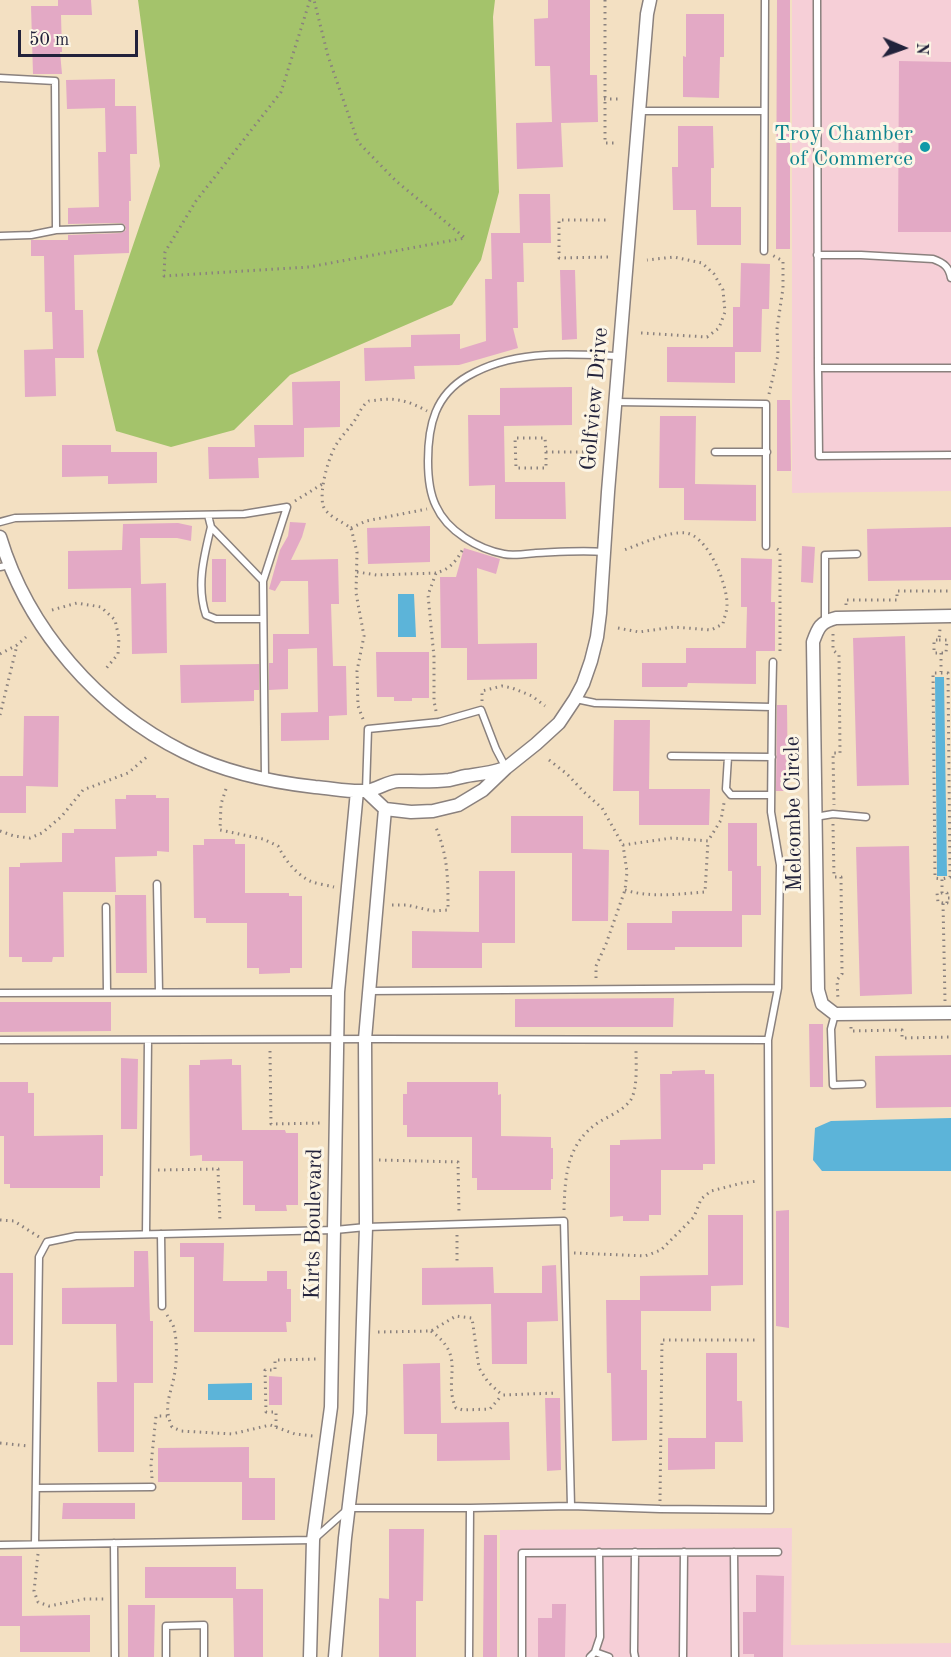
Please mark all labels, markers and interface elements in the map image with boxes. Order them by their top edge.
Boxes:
scale bar [21,18,141,56]
north arrow [873,18,933,78]
text: 50 m [29,31,69,49]
text: N [913,42,929,55]
place label: Troy Chamber of Commerce [774,121,913,172]
marker: Troy Chamber of Commerce [918,140,932,154]
street label: Golfview Drive [576,326,614,472]
street label: Melcombe Circle [779,736,809,892]
street label: Kirts Boulevard [299,1148,329,1300]

